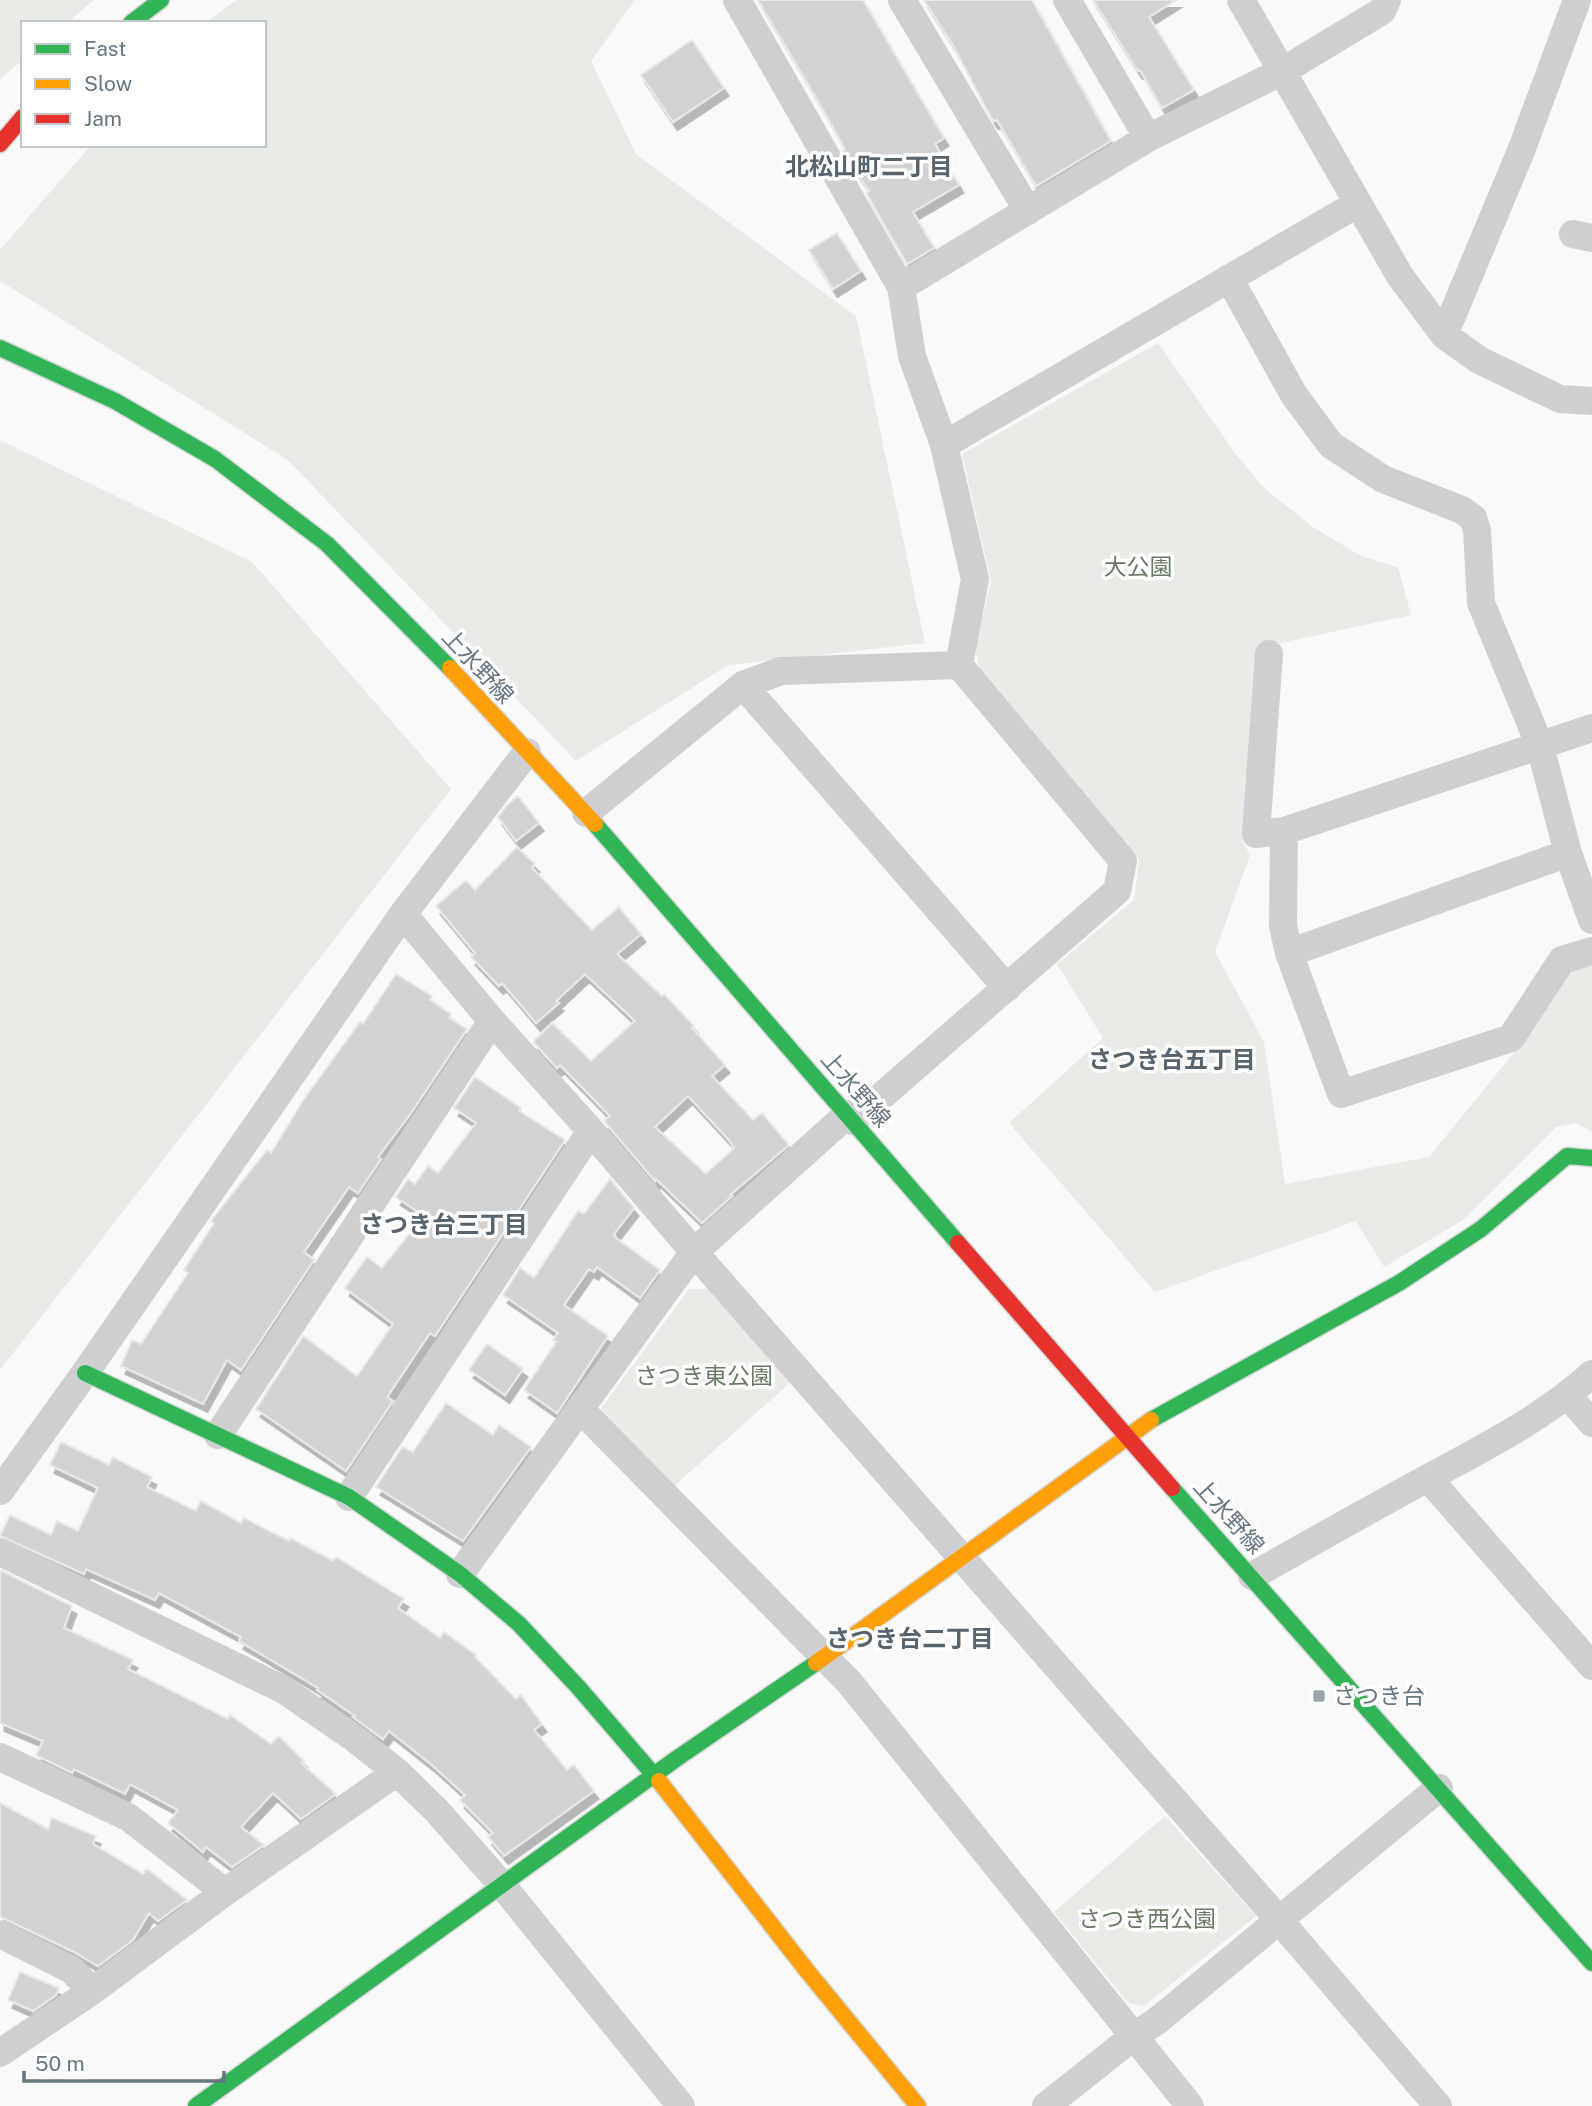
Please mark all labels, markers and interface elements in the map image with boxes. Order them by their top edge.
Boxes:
legend [21,21,266,147]
text: Fast [84,36,126,61]
text: Slow [84,71,132,96]
text: Jam [84,106,122,131]
district label: 北松山町二丁目 [785,152,953,180]
park label: 大公園 [1104,553,1173,580]
street label: 上水野線 [437,623,520,709]
street label: 上水野線 [816,1045,897,1132]
district label: さつき台五丁目 [1088,1045,1256,1073]
district label: さつき台三丁目 [360,1210,528,1238]
park label: さつき東公園 [635,1362,773,1389]
street label: 上水野線 [1189,1472,1270,1559]
district label: さつき台二丁目 [826,1624,994,1652]
place label: さつき台 [1333,1682,1425,1709]
marker: さつき台 [1311,1688,1327,1704]
park label: さつき西公園 [1078,1905,1216,1932]
scale bar [24,2039,224,2084]
text: 50 m [35,2051,85,2076]

